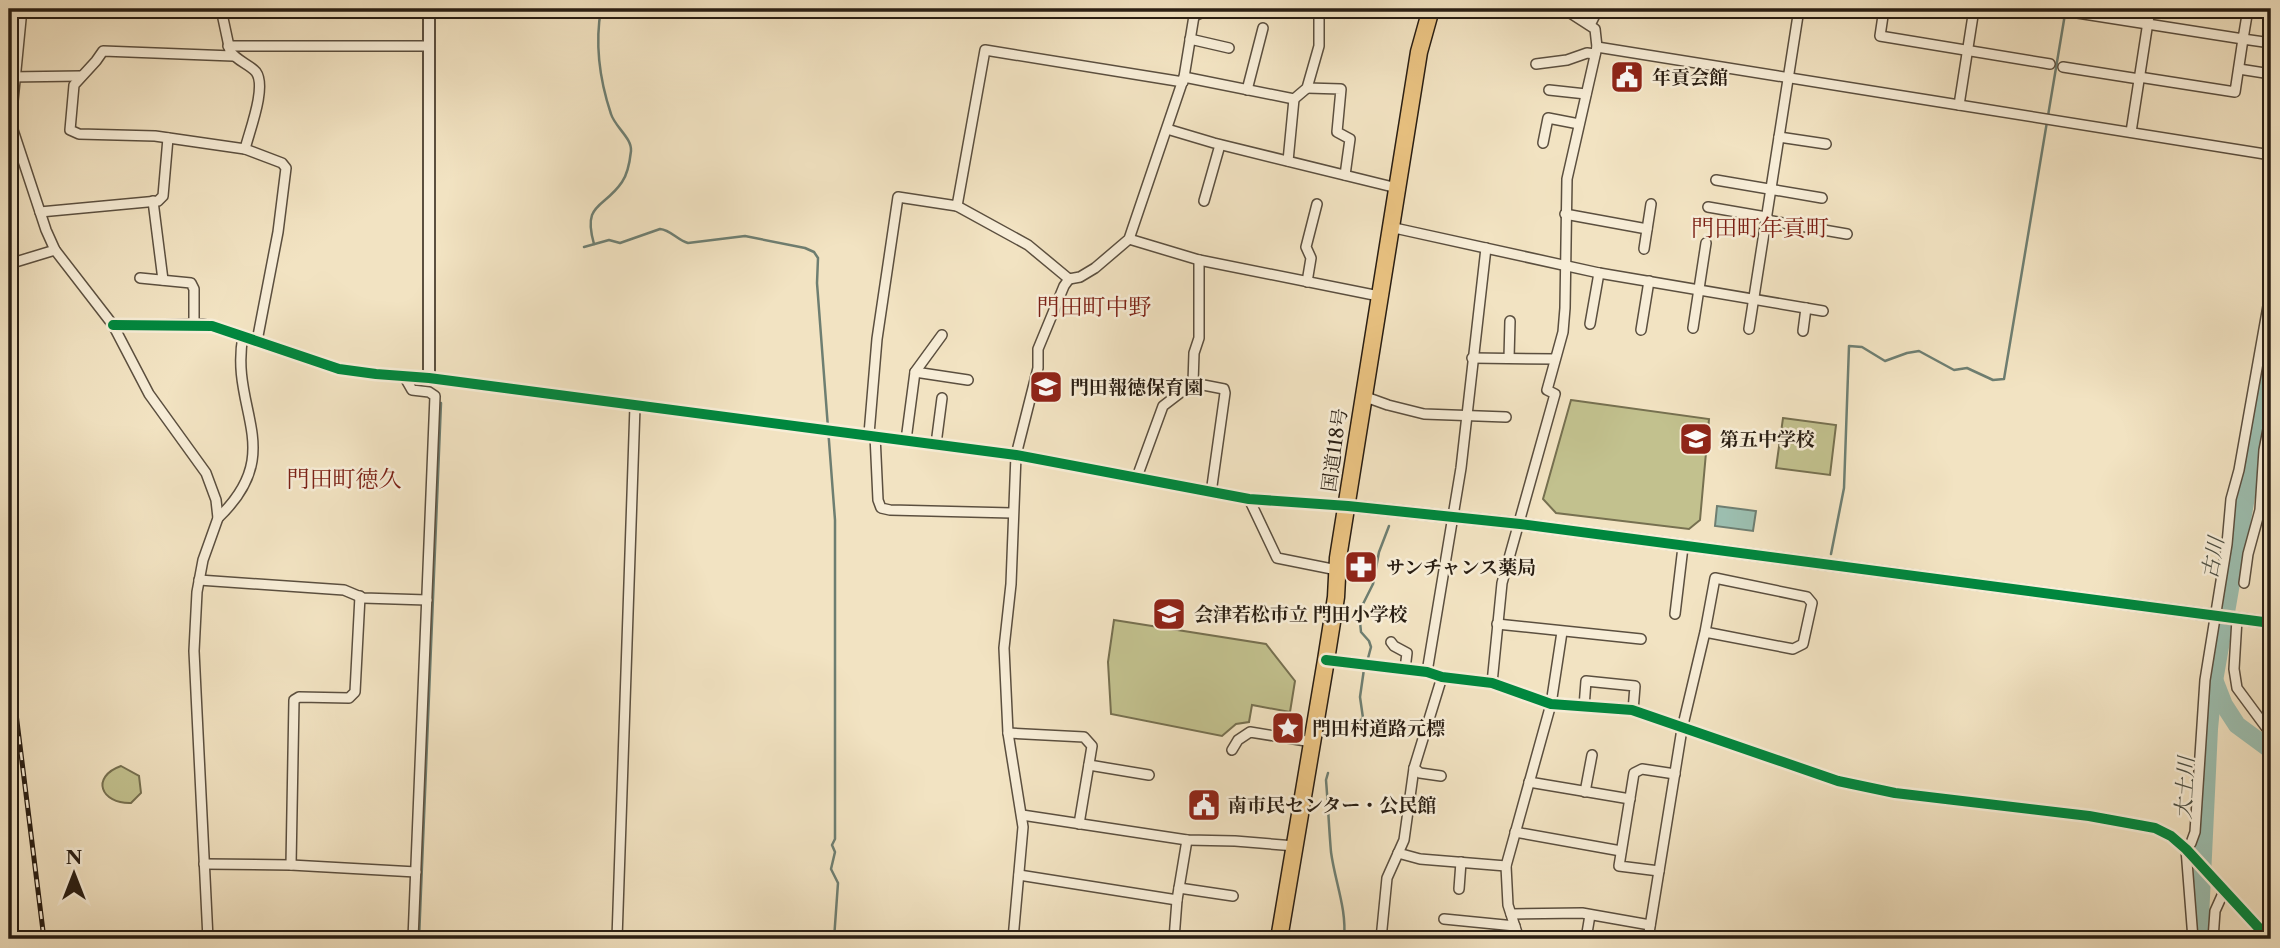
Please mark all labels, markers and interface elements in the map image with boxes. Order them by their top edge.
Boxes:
public building icon: 年貢会館 [1608,58,1646,96]
place label: 年貢会館 [1652,66,1728,89]
district label: 門田町年貢町 [1691,214,1829,242]
district label: 門田町中野 [1037,293,1152,321]
school or university icon: 門田報徳保育園 [1027,368,1065,406]
place label: 門田報徳保育園 [1070,376,1203,399]
street label: 国道118号 [1317,407,1352,493]
school or university icon: 第五中学校 [1677,420,1715,458]
place label: 第五中学校 [1720,428,1815,451]
district label: 門田町徳久 [287,465,402,493]
water label: 古川 [2197,533,2229,581]
pharmacy icon: サンチャンス薬局 [1342,548,1380,586]
place label: サンチャンス薬局 [1386,556,1536,579]
school or university icon: 会津若松市立 門田小学校 [1150,595,1188,633]
place label: 会津若松市立 門田小学校 [1194,603,1408,626]
place icon: 門田村道路元標 [1269,709,1307,747]
place label: 門田村道路元標 [1312,717,1445,740]
water label: 大土川 [2170,754,2199,820]
public building icon: 南市民センター・公民館 [1185,786,1223,824]
place label: 南市民センター・公民館 [1228,794,1436,817]
north arrow [38,839,108,909]
text: N [66,846,82,869]

